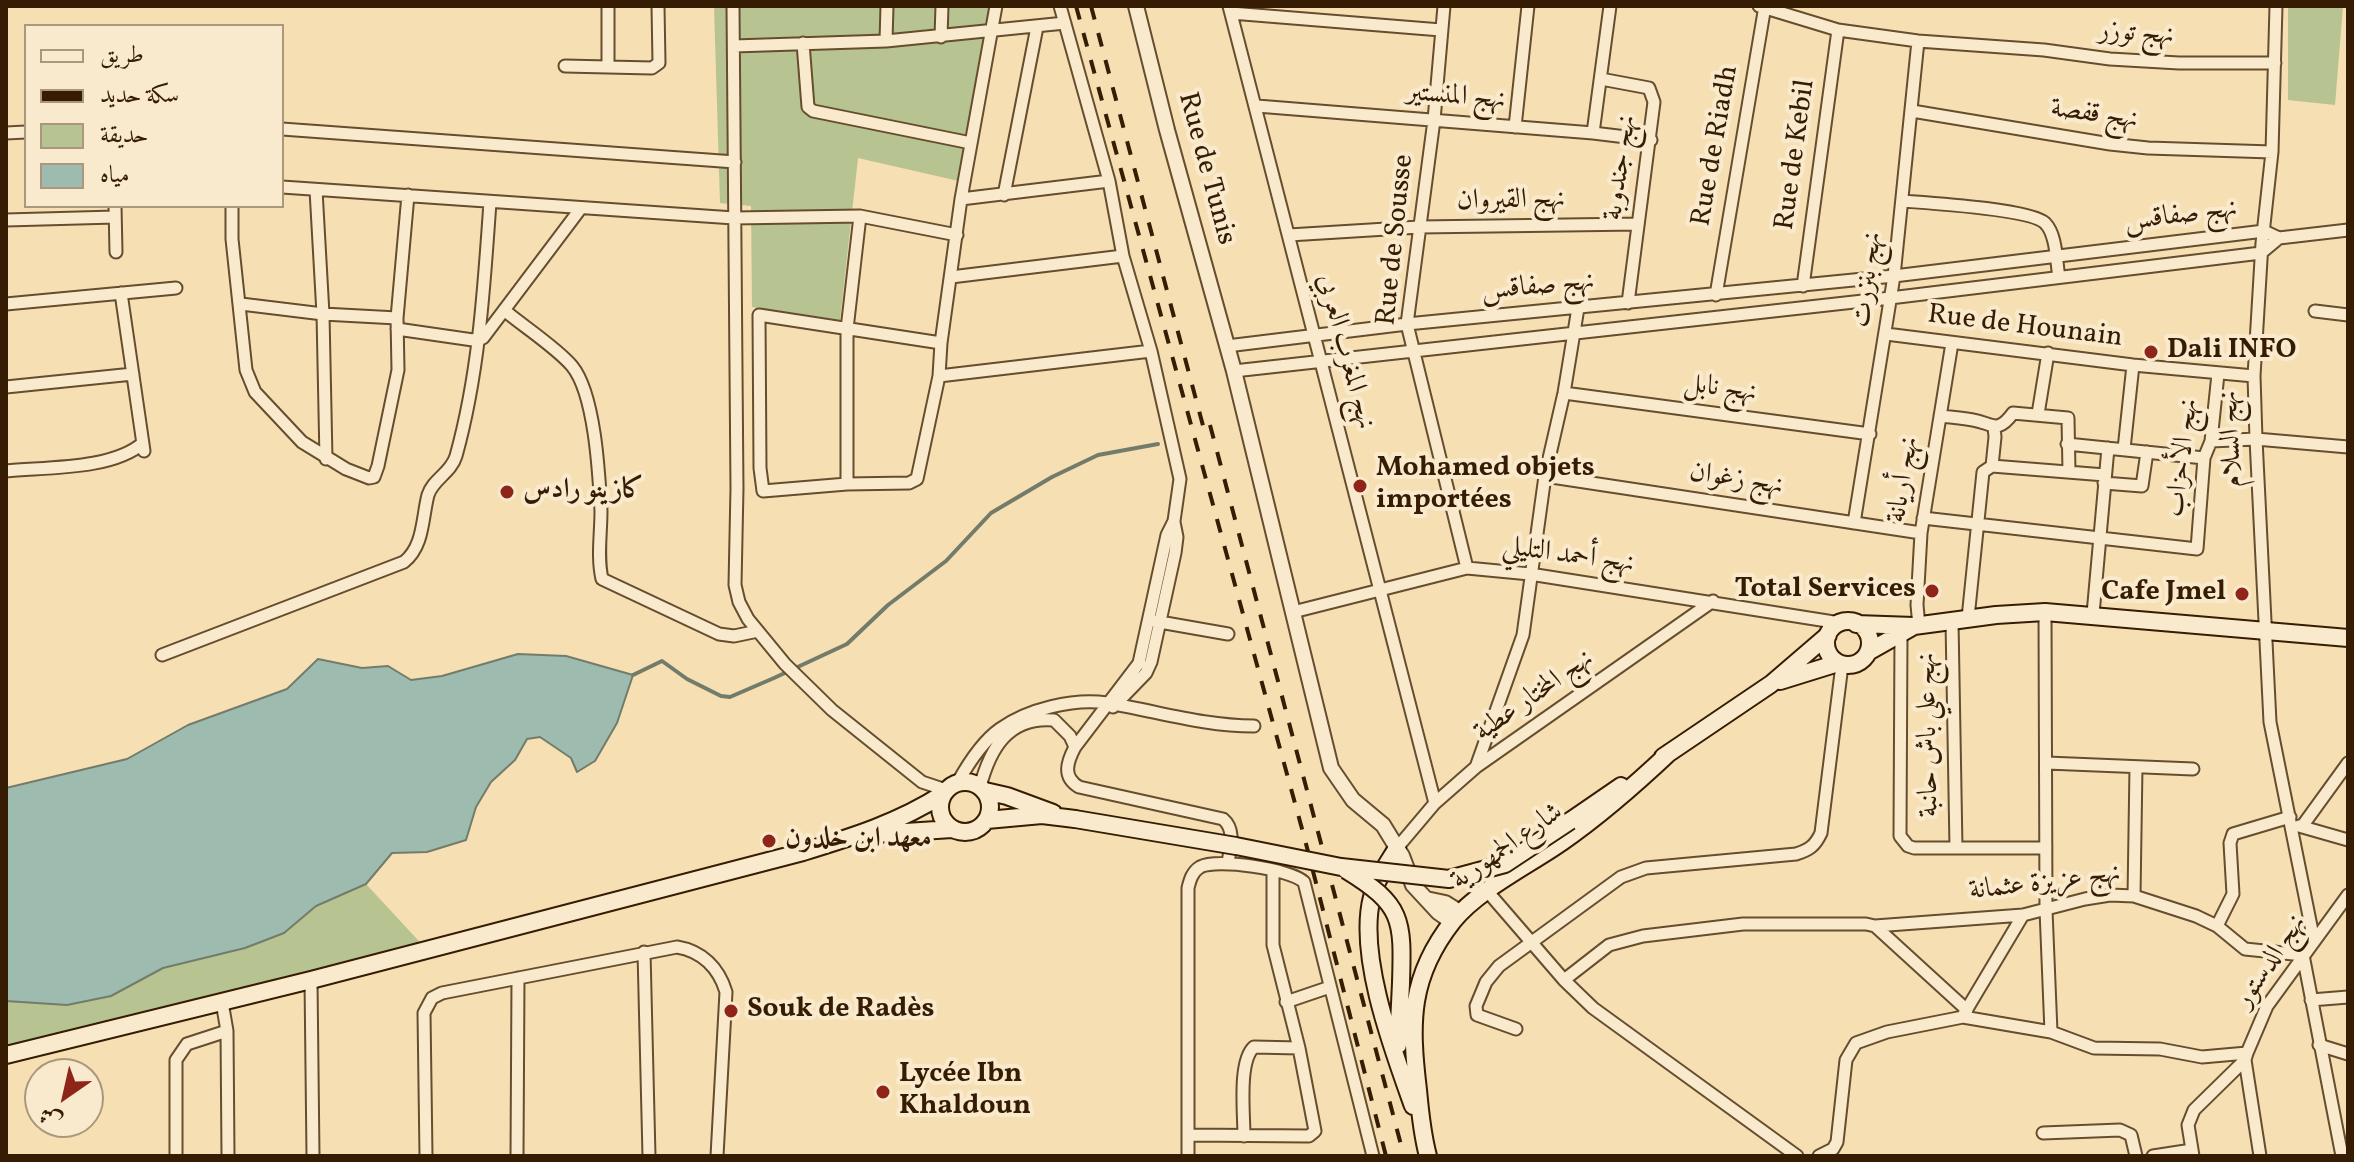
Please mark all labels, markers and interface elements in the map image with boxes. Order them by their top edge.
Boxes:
street label: نهج توزر [2097,16,2175,54]
legend [24,24,284,208]
text: طريق [100,39,144,73]
street label: Rue de Riadh [1686,63,1748,229]
street label: نهج المنستير [1405,77,1507,119]
street label: Rue de Kebil [1770,78,1824,232]
text: سكة حديد [100,79,179,113]
street label: Rue de Tunis [1169,89,1241,249]
street label: نهج قفصة [2048,93,2140,139]
street label: نهج جندوبة [1598,113,1646,223]
text: حديقة [100,119,149,153]
street label: Rue de Sousse [1371,153,1423,327]
text: مياه [100,159,130,193]
street label: نهج القيروان [1456,184,1566,220]
street label: نهج صفاقس [2123,193,2239,241]
street label: نهج بنزرت [1846,230,1892,330]
street label: نهج صفاقس [1480,266,1596,310]
street label: نهج المغرب العربي [1307,271,1381,433]
street label: Rue de Hounain [1926,299,2124,357]
place label: Dali INFO [2167,335,2296,369]
marker: Dali INFO [2142,343,2160,361]
street label: نهج نابل [1681,368,1759,412]
street label: نهج السلام [2214,390,2252,488]
street label: نهج الأحزاب [2160,397,2208,519]
street label: نهج أريانة [1882,434,1928,526]
place label: Mohamed objets importées [1376,453,1595,519]
street label: نهج زغوان [1687,457,1785,505]
place label: كازينو رادس [523,475,644,509]
marker: Mohamed objets importées [1351,477,1369,495]
marker: كازينو رادس [498,483,516,501]
street label: نهج أحمد التليلي [1500,531,1636,583]
place label: Total Services [1735,574,1916,608]
place label: Cafe Jmel [2101,577,2226,611]
marker: Total Services [1923,582,1941,600]
marker: Cafe Jmel [2233,585,2251,603]
street label: نهج المختار عطية [1469,644,1601,750]
street label: نهج علي باش حانبة [1912,652,1948,818]
street label: شارع الجمهورية [1445,797,1571,899]
place label: معهد ابن خلدون [785,824,932,858]
marker: معهد ابن خلدون [760,832,778,850]
street label: نهج عزيزة عثمانة [1967,858,2123,910]
street label: نهج الدستور [2229,909,2315,1015]
place label: Souk de Radès [747,994,934,1028]
marker: Souk de Radès [722,1002,740,1020]
north arrow [24,1058,104,1138]
place label: Lycée Ibn Khaldoun [899,1059,1031,1125]
marker: Lycée Ibn Khaldoun [874,1083,892,1101]
text: ش [34,1098,69,1136]

